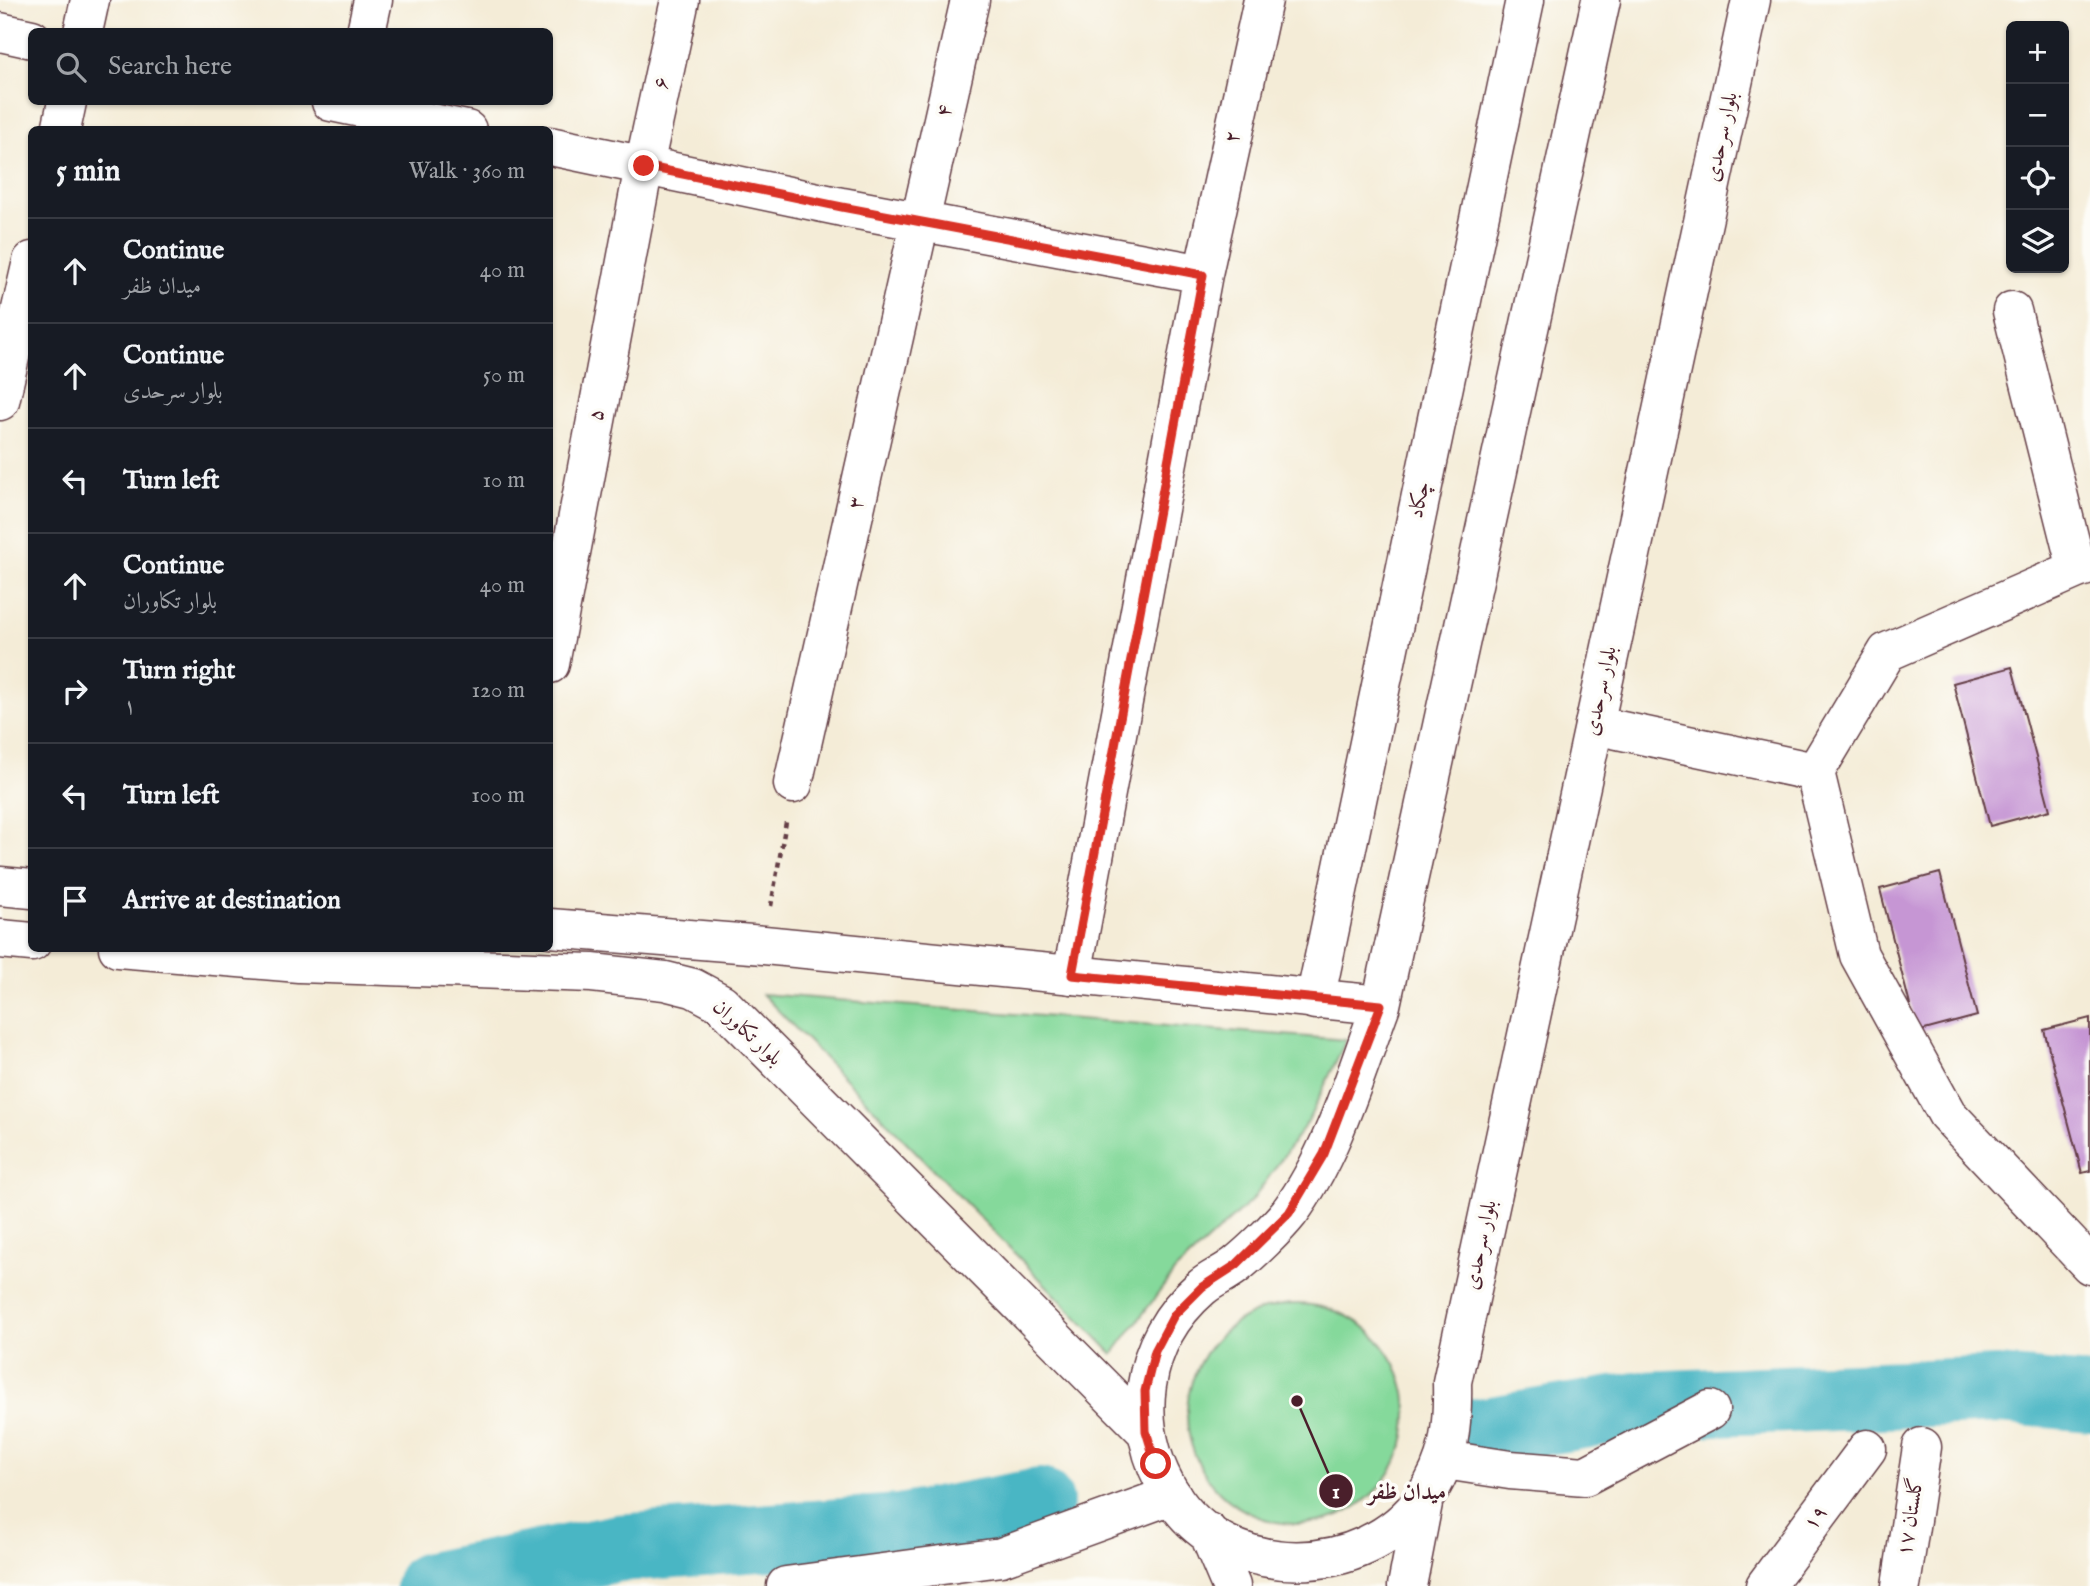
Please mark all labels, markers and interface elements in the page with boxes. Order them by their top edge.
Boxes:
map controls [2006,21,2069,273]
button: + [2006,21,2069,84]
search box [28,28,553,105]
icon: search [52,48,90,86]
text: Search here [108,50,232,83]
street label: ۶ [648,74,676,92]
button: − [2006,84,2069,147]
street label: بلوار سرحدی [1699,90,1745,184]
street label: ۴ [930,102,960,120]
street label: ۲ [1219,128,1247,146]
button: locate [2006,147,2069,210]
route end [628,150,659,181]
text: 5 min [56,153,121,191]
text: Walk · 360 m [408,157,525,186]
button: layers [2006,210,2069,273]
text: Continue [123,234,224,267]
icon: ahead [56,252,94,290]
text: 40 m [480,256,525,285]
text: میدان ظفر [123,272,201,301]
text: Continue [123,339,224,372]
icon: ahead [56,357,94,395]
text: 50 m [483,361,525,390]
text: بلوار سرحدی [123,377,223,406]
street label: ۵ [583,406,611,424]
icon: left [56,462,94,500]
text: Turn left [123,464,220,497]
text: 10 m [482,466,525,495]
street label: چکاد [1403,479,1437,521]
street label: ۳ [842,494,872,512]
text: Continue [123,549,224,582]
icon: ahead [56,567,94,605]
text: 40 m [480,571,525,600]
text: بلوار تکاوران [123,587,217,616]
street label: بلوار سرحدی [1578,644,1624,738]
text: Turn right [123,654,236,687]
icon: right [56,672,94,710]
text: 120 m [472,676,525,705]
text: ۱ [123,692,136,721]
icon: left [56,777,94,815]
text: Turn left [123,779,220,812]
text: 100 m [471,781,525,810]
icon: arrive [56,882,94,920]
text: Arrive at destination [123,884,341,917]
street label: بلوار تکاوران [706,994,788,1072]
street label: بلوار سرحدی [1458,1198,1504,1292]
route start [1140,1448,1171,1479]
callout: میدان ظفر [1319,1469,1460,1513]
street label: گلستان ۱۷ [1890,1476,1931,1558]
text: میدان ظفر [1365,1478,1446,1507]
text: 1 [1332,1479,1340,1506]
street label: ۱۹ [1798,1500,1834,1536]

